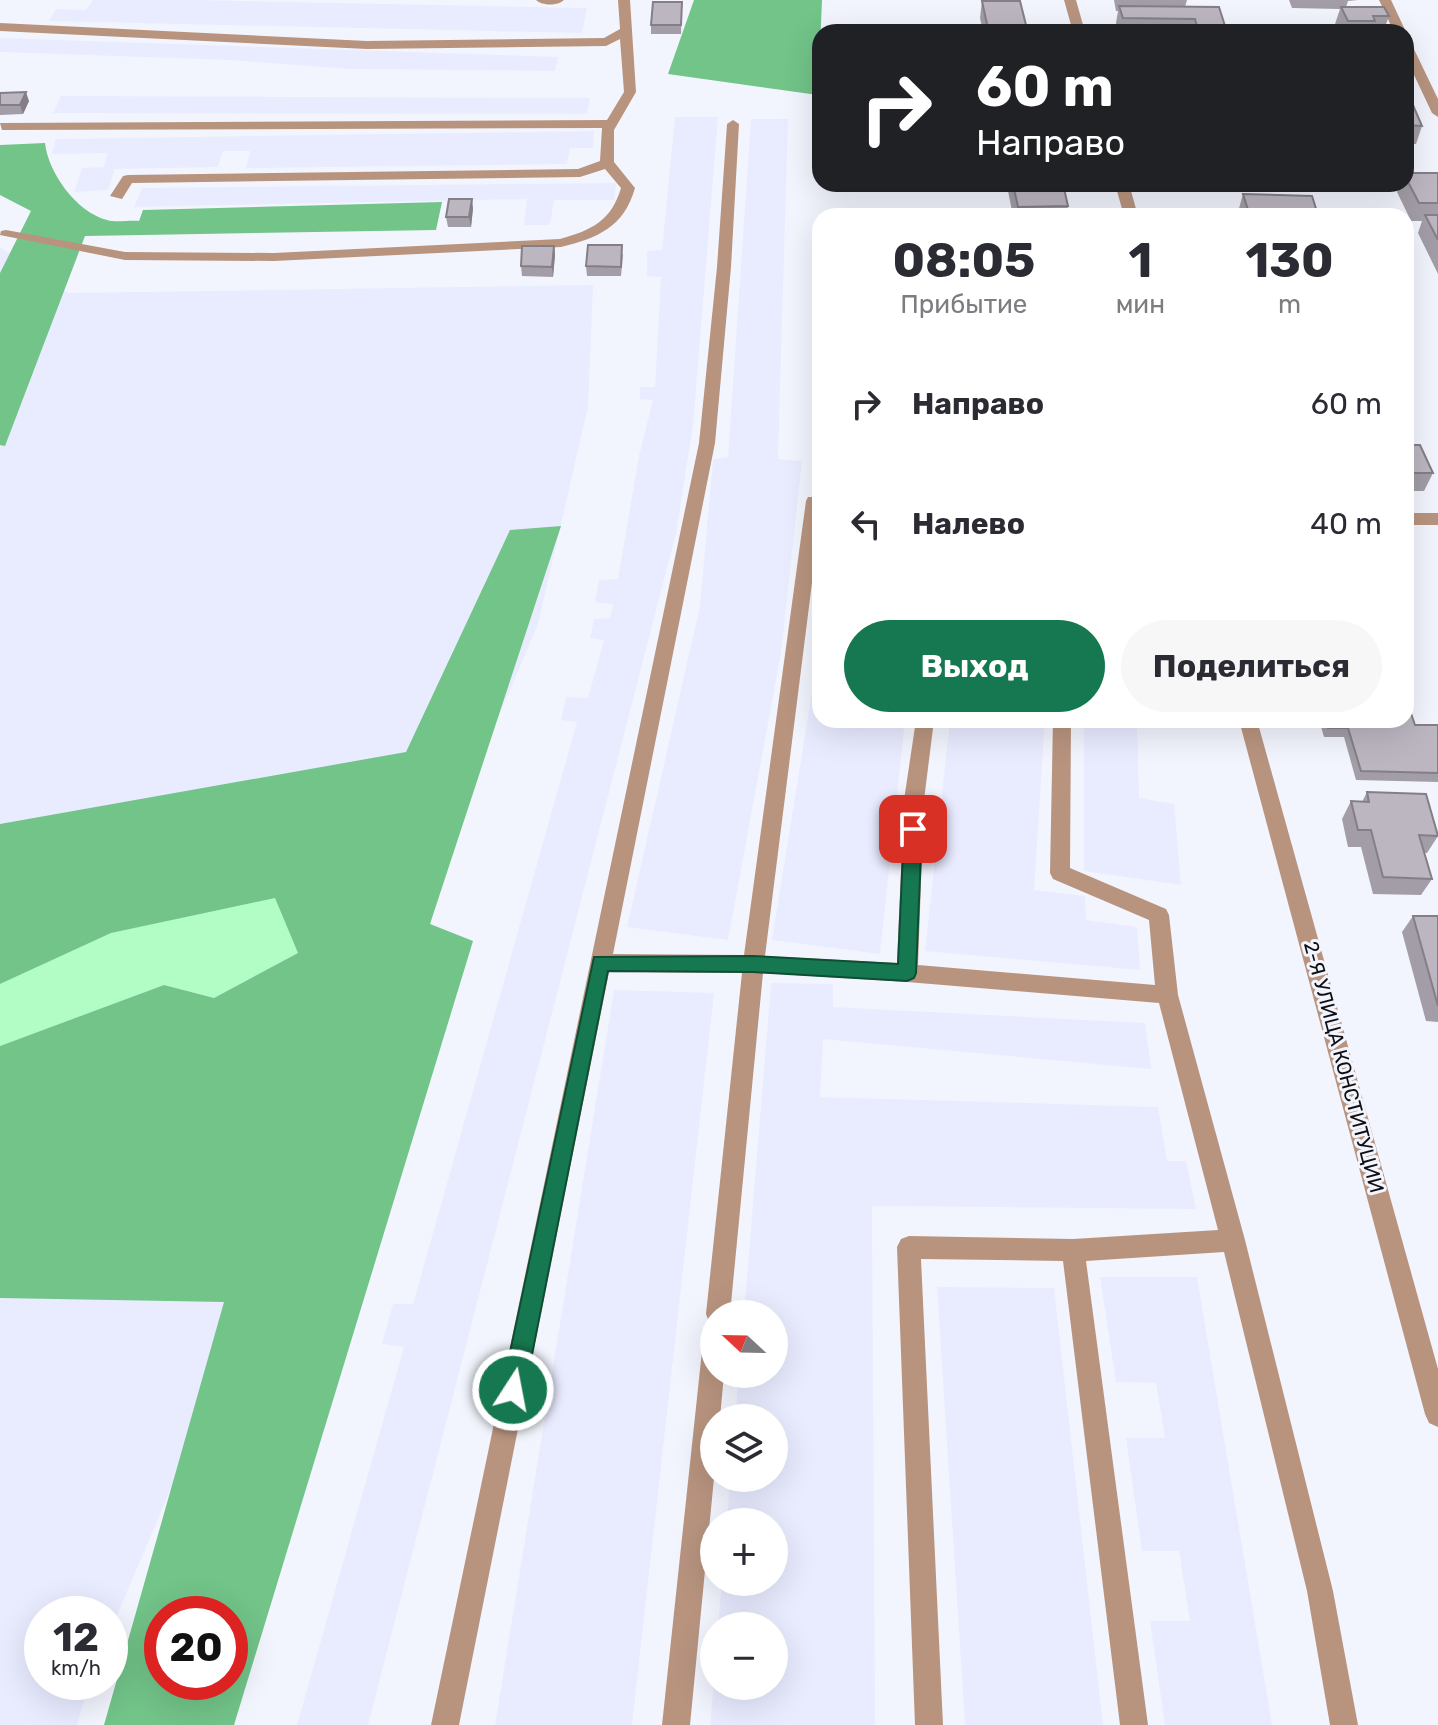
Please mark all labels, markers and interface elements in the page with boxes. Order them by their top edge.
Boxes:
text: 60 m [976,54,1114,120]
icon: right [844,56,948,160]
text: Направо [976,121,1125,164]
text: 08:05 [892,232,1035,289]
text: 1 [1128,232,1152,289]
text: 130 [1245,232,1334,289]
text: Прибытие [900,289,1027,320]
text: мин [1116,289,1165,320]
text: m [1278,289,1301,320]
icon: right [844,382,888,426]
text: Направо [912,386,1044,422]
text: 60 m [1311,386,1382,422]
icon: left [844,502,888,546]
text: Налево [912,506,1025,542]
text: 40 m [1310,506,1382,542]
button: Выход [844,620,1105,712]
button: Поделиться [1121,620,1382,712]
pin [879,795,947,863]
icon: arrive [891,807,935,851]
street label: 2-Я УЛИЦА КОНСТИТУЦИИ [1299,939,1389,1195]
north arrow [700,1300,788,1388]
map controls [700,1300,788,1700]
position arrow [471,1348,555,1432]
button: layers [700,1404,788,1492]
button: + [700,1508,788,1596]
speed limit sign: 20 [144,1596,248,1700]
button: − [700,1612,788,1700]
text: 12 [53,1614,99,1661]
text: km/h [51,1656,101,1680]

